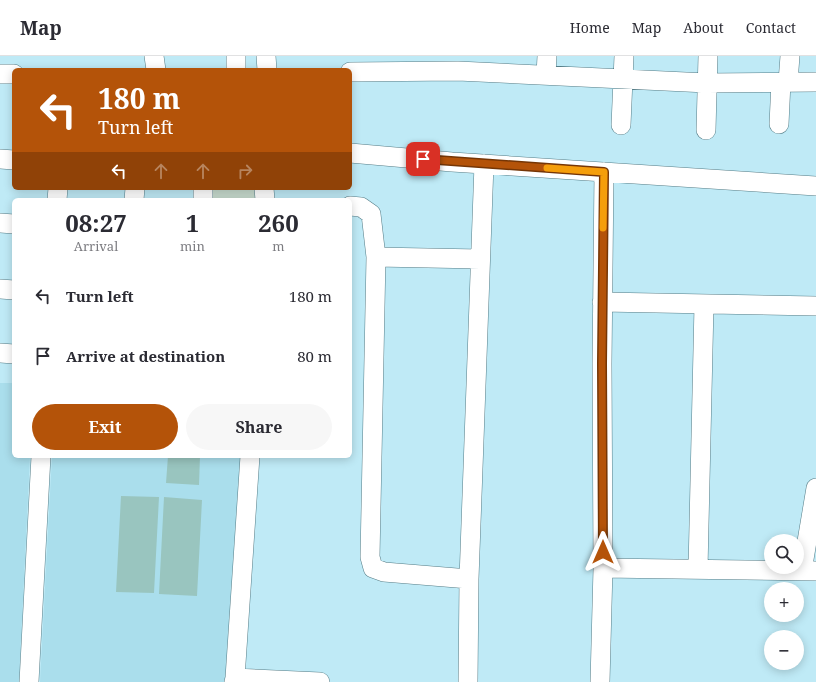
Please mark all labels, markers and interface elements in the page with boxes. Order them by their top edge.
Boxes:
text: Map [20,15,62,41]
text: Home [570,18,610,37]
text: Map [632,18,661,37]
text: About [683,18,724,37]
text: Contact [746,18,796,37]
text: 180 m [98,79,180,117]
icon: left [32,84,84,136]
text: Turn left [98,115,173,139]
pin [406,142,440,176]
icon: arrive [412,148,434,170]
icon: left [108,160,130,182]
icon: ahead [150,160,172,182]
icon: ahead [192,160,214,182]
icon: right [234,160,256,182]
text: 08:27 [65,206,127,239]
text: 1 [186,206,199,239]
text: 260 [258,206,299,239]
text: Arrival [74,237,118,255]
text: min [180,237,205,255]
text: m [272,237,285,255]
icon: left [32,285,54,307]
text: Turn left [66,286,134,306]
text: 180 m [289,286,332,306]
icon: arrive [32,345,54,367]
text: Arrive at destination [66,346,225,366]
text: 80 m [297,346,332,366]
button: Exit [32,404,178,450]
button: Share [186,404,332,450]
position arrow [582,531,624,573]
map controls [764,534,804,670]
button: search [764,534,804,574]
button: + [764,582,804,622]
button: − [764,630,804,670]

